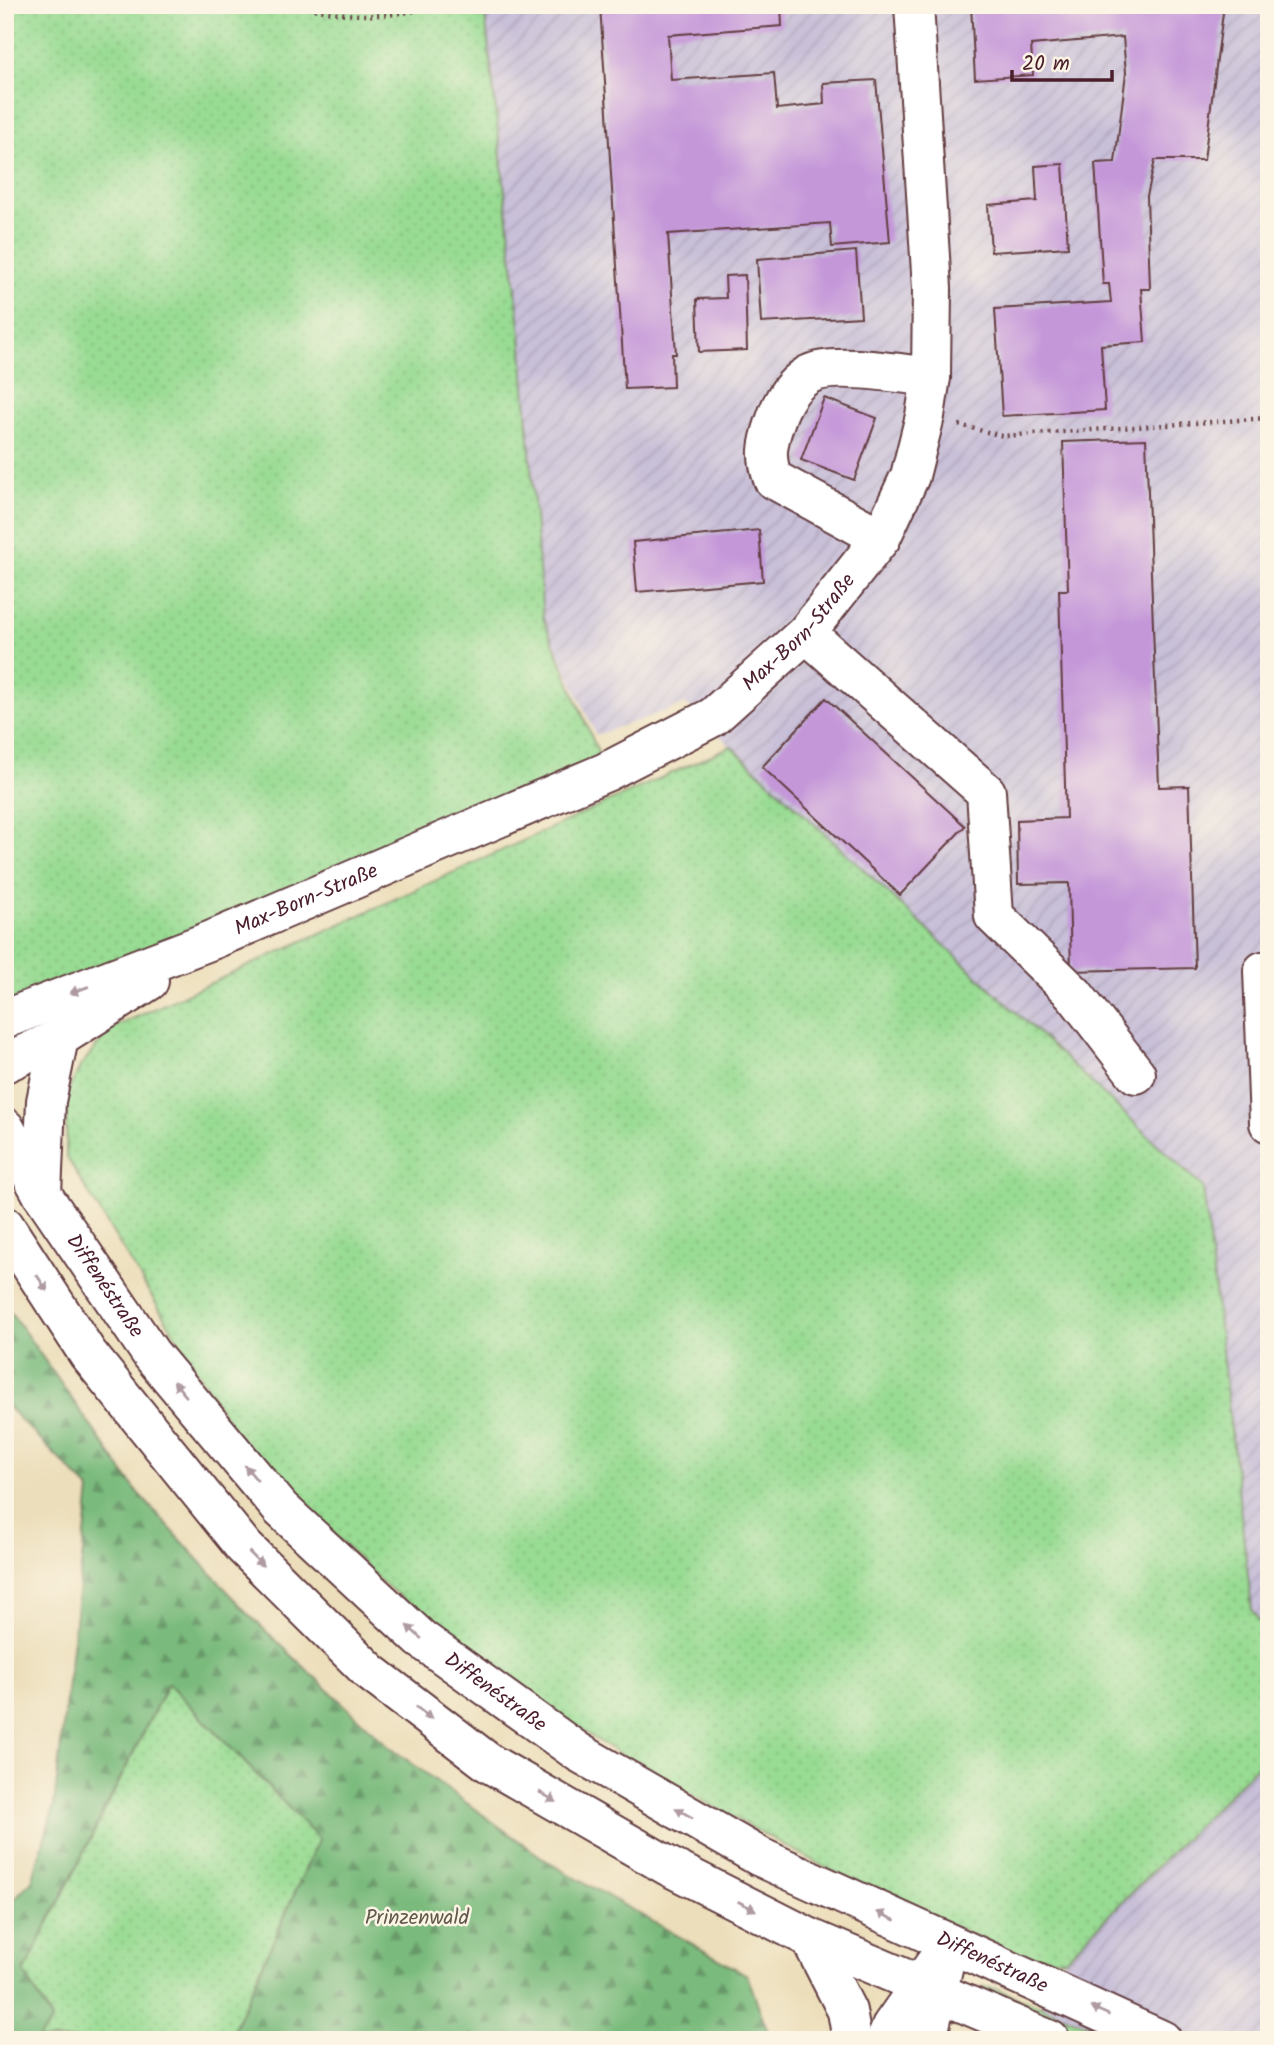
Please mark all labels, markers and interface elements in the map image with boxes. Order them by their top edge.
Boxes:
scale bar [1012,38,1111,82]
text: 20 m [1022,48,1070,81]
street label: Max-Born-Straße [735,566,864,700]
street label: Max-Born-Straße [229,854,384,945]
one-way arrow [69,984,90,995]
street label: Diffenéstraße [57,1227,152,1345]
one-way arrow [35,1274,49,1292]
one-way arrow [173,1380,188,1397]
one-way arrow [244,1465,259,1482]
one-way arrow [247,1551,264,1567]
one-way arrow [405,1624,423,1640]
street label: Diffenéstraße [437,1644,554,1741]
one-way arrow [414,1705,432,1720]
one-way arrow [538,1791,558,1803]
one-way arrow [674,1807,693,1819]
one-way arrow [737,1901,757,1912]
park label: Prinzenwald [365,1902,470,1935]
one-way arrow [876,1910,896,1922]
street label: Diffenéstraße [931,1923,1054,2003]
one-way arrow [1089,2006,1110,2017]

